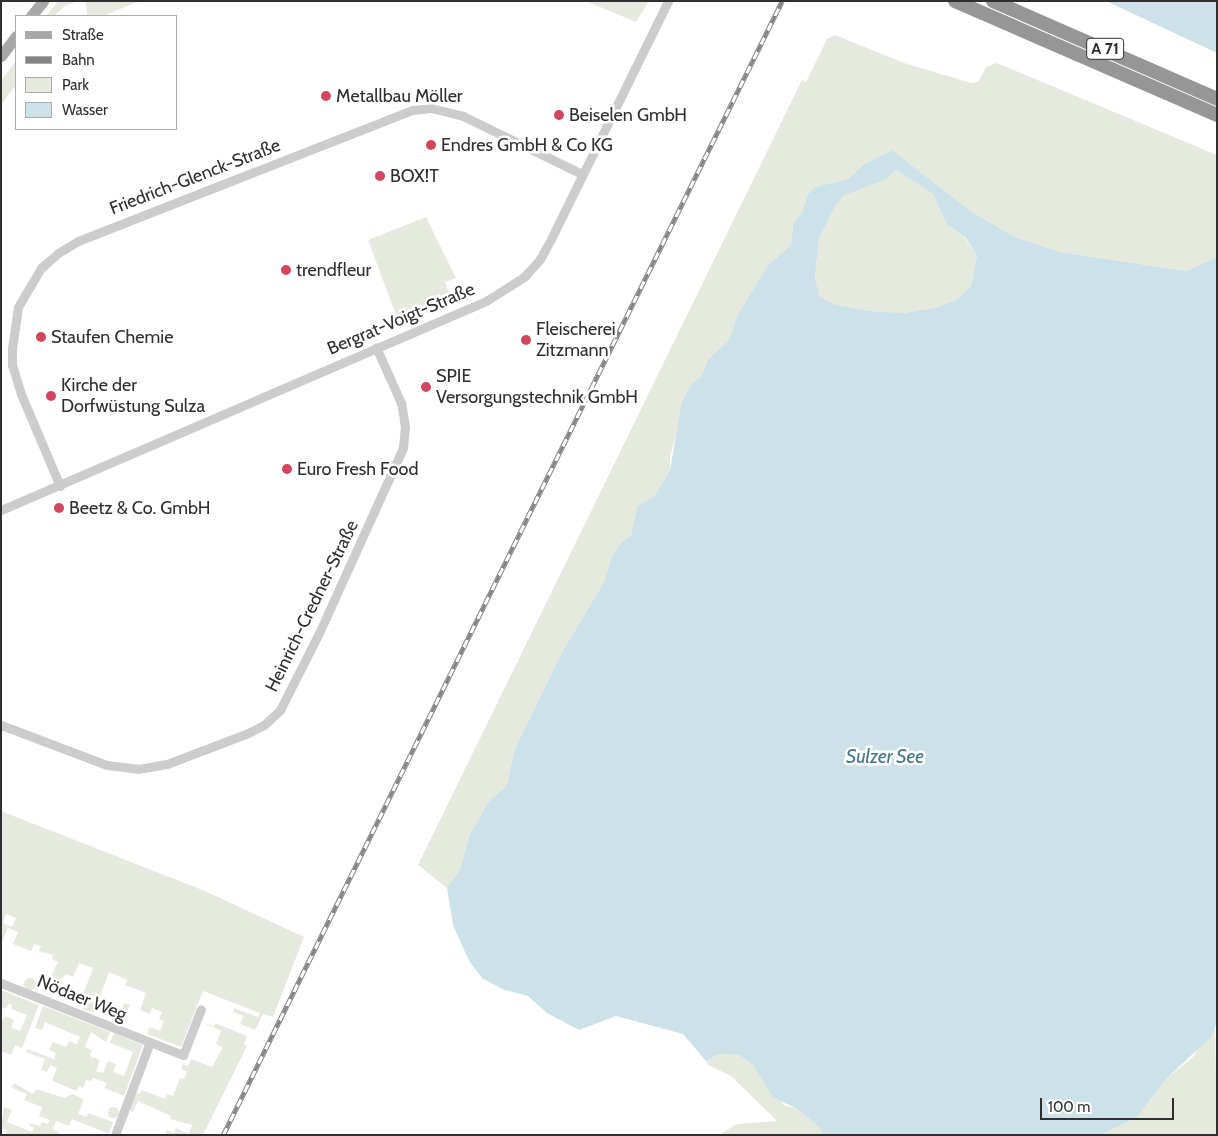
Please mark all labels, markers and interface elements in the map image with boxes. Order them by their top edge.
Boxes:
legend [15,15,178,130]
text: Straße [62,26,104,44]
road number: A 71 [1085,36,1125,62]
text: Bahn [62,51,95,69]
text: Park [62,76,89,94]
place label: Metallbau Möller [336,85,463,107]
marker: Metallbau Möller [320,90,332,102]
text: Wasser [62,101,108,119]
place label: Beiselen GmbH [569,104,687,126]
marker: Beiselen GmbH [553,109,565,121]
street label: Friedrich-Glenck-Straße [107,134,283,220]
place label: Endres GmbH & Co KG [441,134,613,156]
marker: Endres GmbH & Co KG [425,139,437,151]
place label: BOX!T [390,165,439,187]
marker: BOX!T [374,170,386,182]
place label: trendfleur [296,259,371,281]
marker: trendfleur [280,264,292,276]
street label: Bergrat-Voigt-Straße [324,278,478,360]
place label: Fleischerei Zitzmann [536,319,616,362]
place label: Staufen Chemie [51,326,173,348]
marker: Staufen Chemie [35,331,47,343]
marker: Fleischerei Zitzmann [520,334,532,346]
place label: SPIE Versorgungstechnik GmbH [436,366,638,408]
place label: Kirche der Dorfwüstung Sulza [61,375,205,418]
marker: SPIE Versorgungstechnik GmbH [420,381,432,393]
marker: Kirche der Dorfwüstung Sulza [45,390,57,402]
place label: Euro Fresh Food [297,458,418,480]
marker: Euro Fresh Food [281,463,293,475]
place label: Beetz & Co. GmbH [69,497,210,519]
marker: Beetz & Co. GmbH [53,502,65,514]
street label: Heinrich-Credner-Straße [261,517,363,695]
water label: Sulzer See [846,746,924,768]
street label: Nödaer Weg [34,970,130,1026]
scale bar [1043,1088,1177,1120]
text: 100 m [1048,1098,1090,1116]

